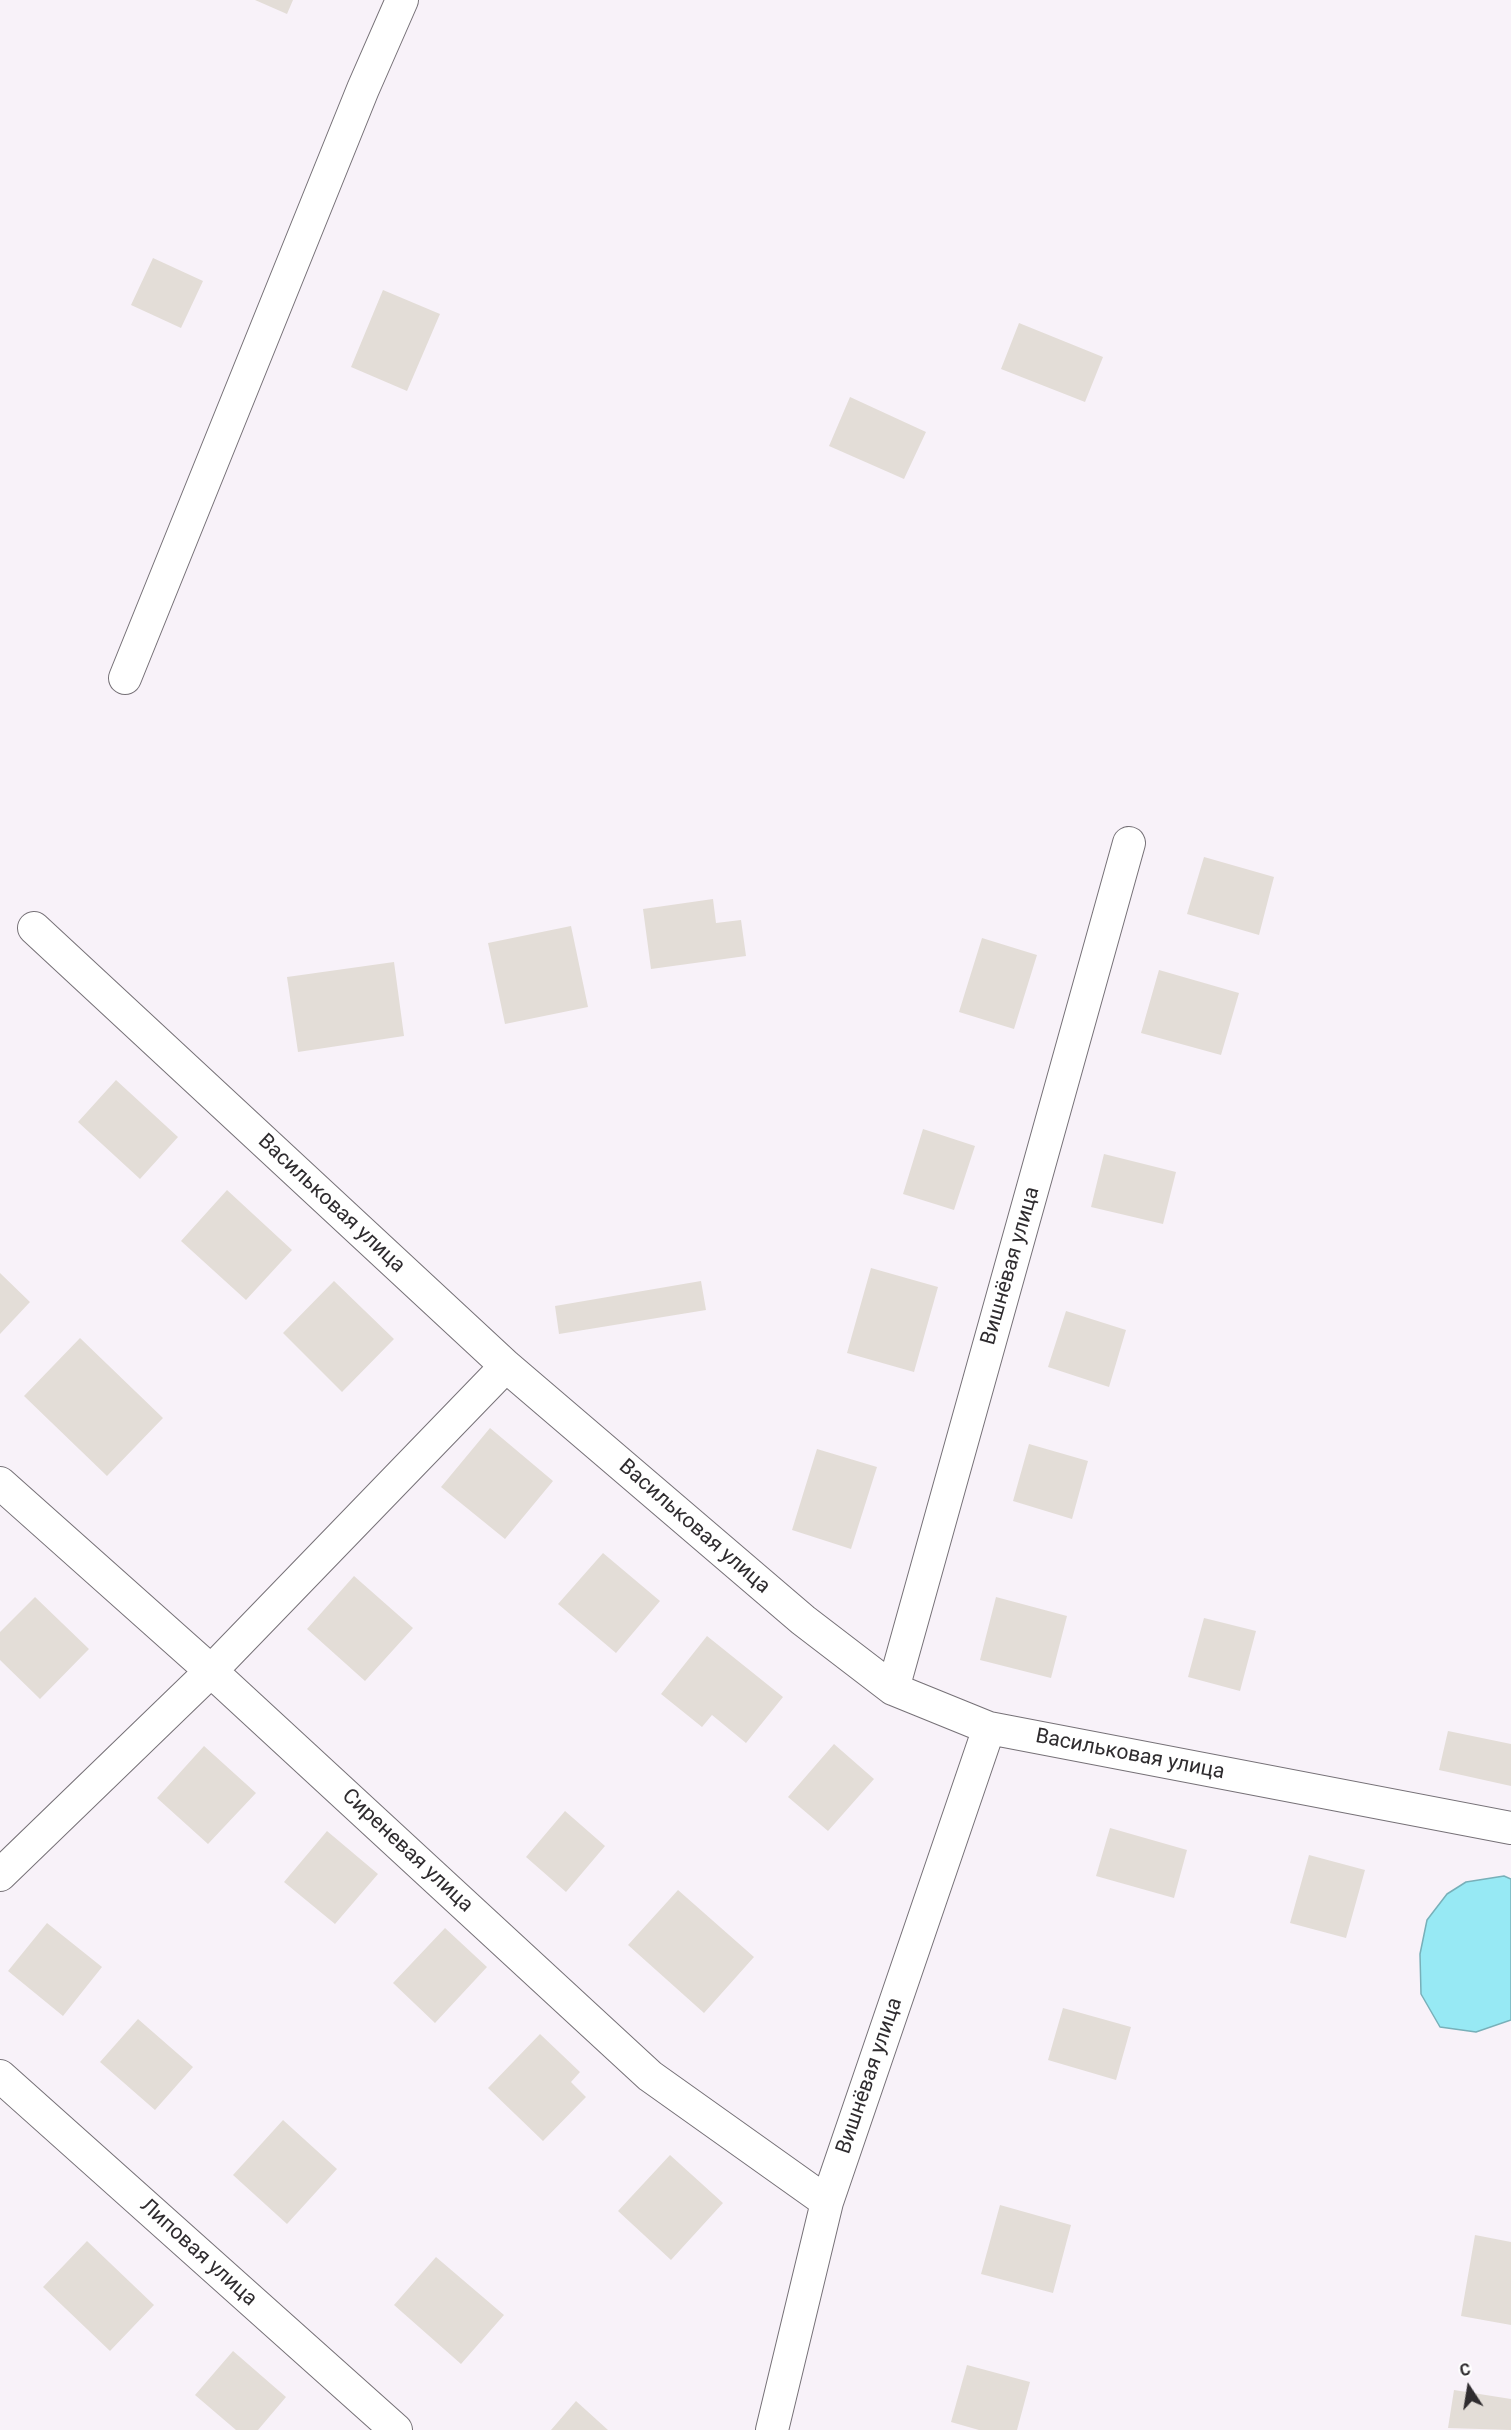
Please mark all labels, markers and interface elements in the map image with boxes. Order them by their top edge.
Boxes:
street label: Васильковая улица [252,1129,410,1279]
street label: Вишнёвая улица [976,1184,1046,1348]
street label: Васильковая улица [613,1454,775,1600]
street label: Васильковая улица [1033,1724,1227,1786]
street label: Сиреневая улица [336,1784,478,1918]
street label: Вишнёвая улица [832,1995,908,2157]
street label: Липовая улица [134,2194,262,2312]
north arrow [1439,2358,1499,2418]
text: С [1458,2360,1472,2380]

